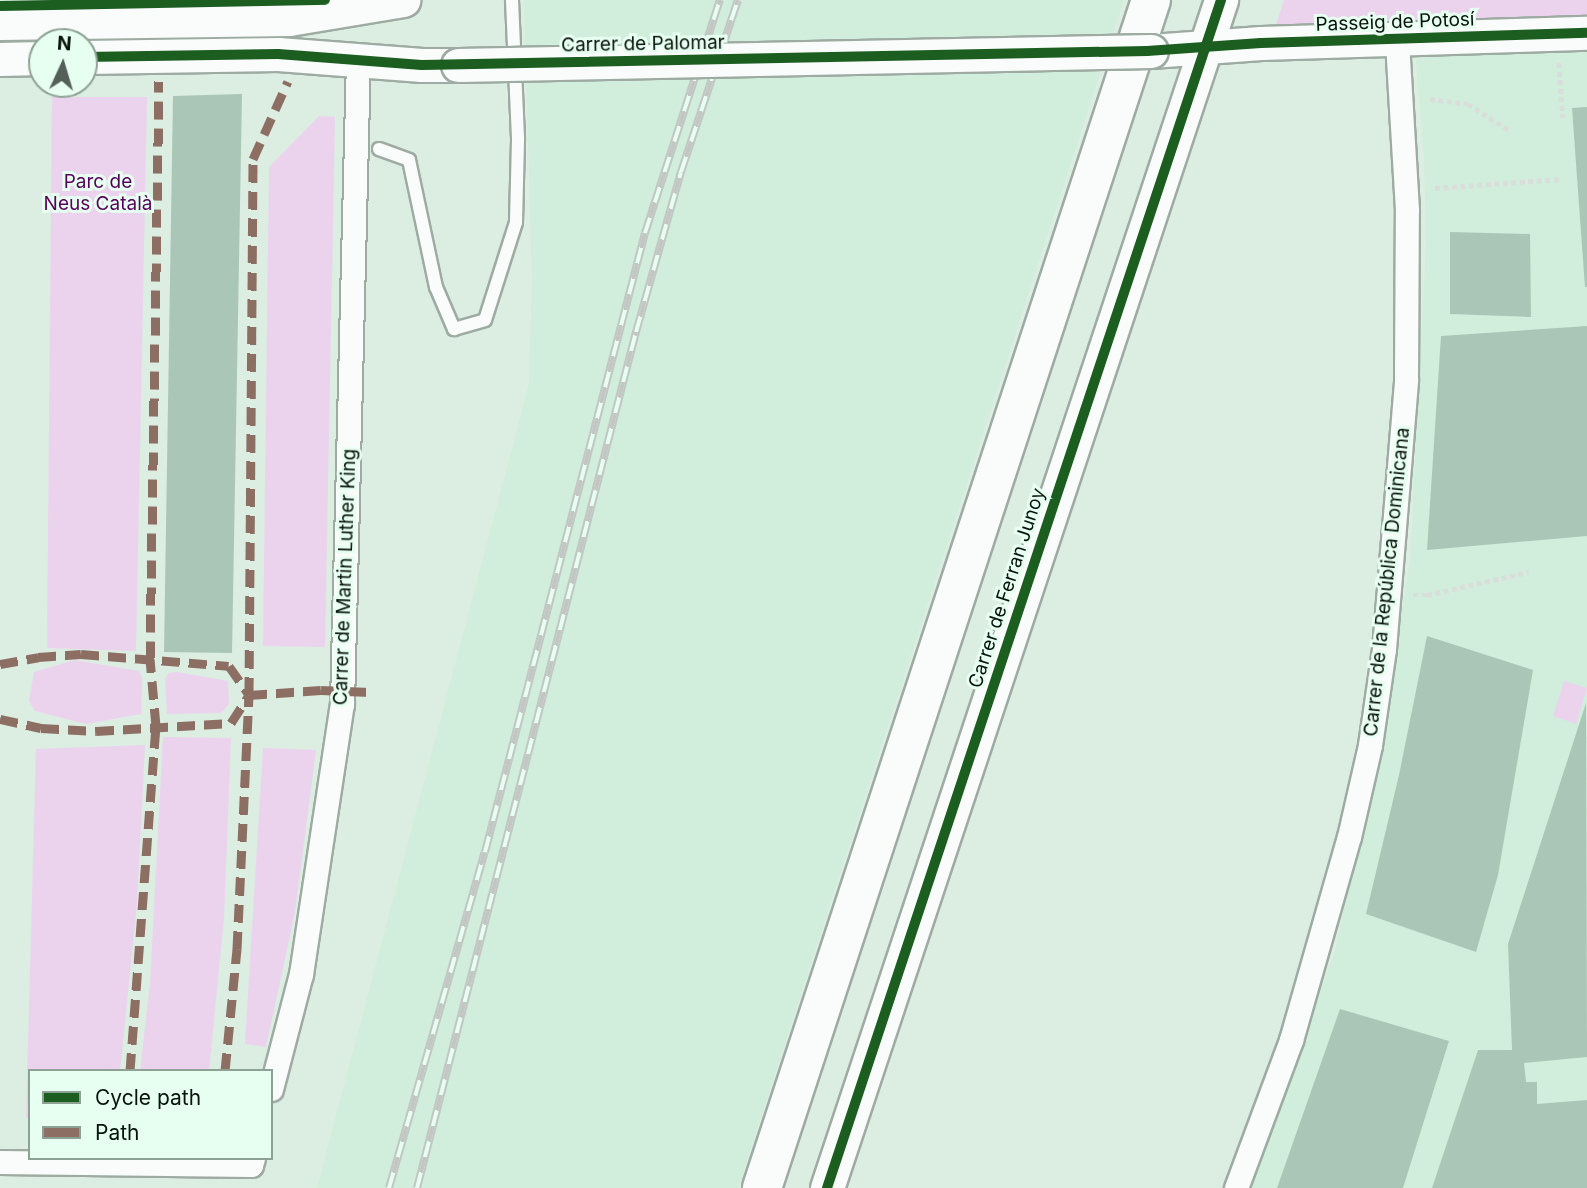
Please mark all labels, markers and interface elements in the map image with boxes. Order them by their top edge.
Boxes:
street label: Passeig de Potosí [1315,8,1475,36]
north arrow [28,28,98,98]
street label: Carrer de Palomar [561,31,725,57]
text: N [56,32,72,56]
park label: Parc de Neus Català [44,171,152,215]
street label: Carrer de la República Dominicana [1359,426,1415,738]
street label: Carrer de Martin Luther King [329,448,361,706]
street label: Carrer de Ferran Junoy [964,485,1050,691]
legend [28,1069,273,1160]
text: Cycle path [95,1085,201,1110]
text: Path [95,1120,140,1145]

